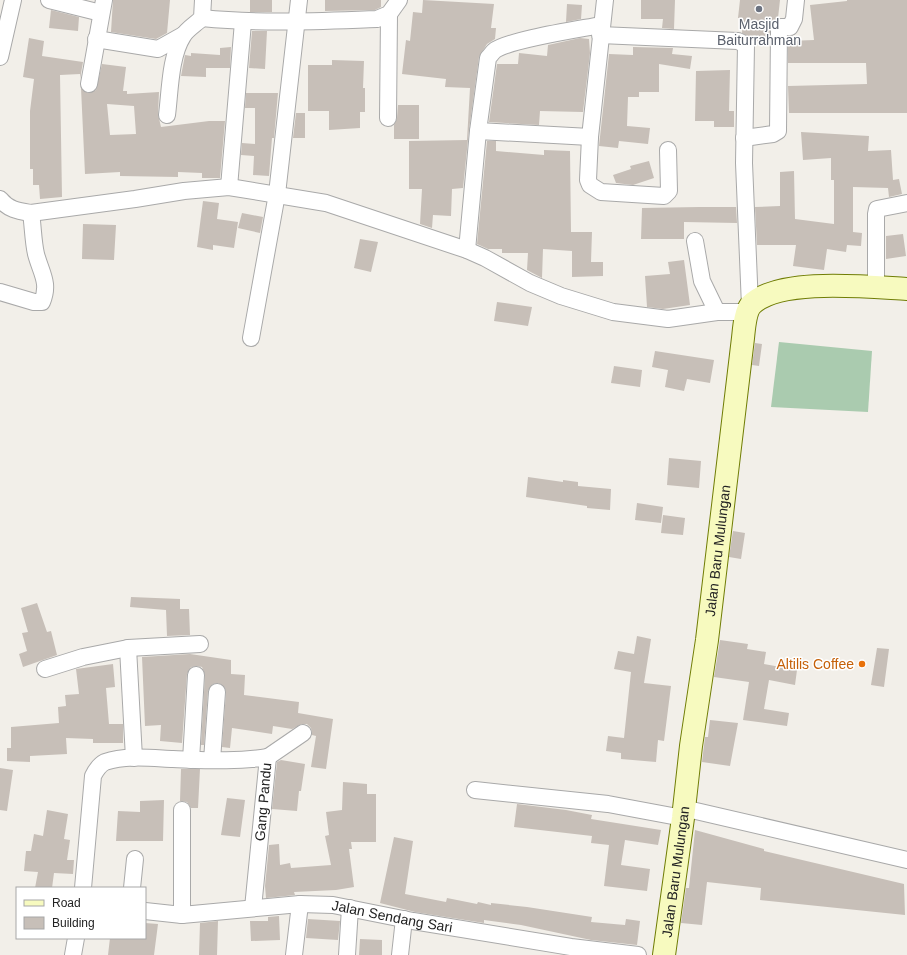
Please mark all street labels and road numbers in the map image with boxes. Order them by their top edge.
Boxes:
street label: Jalan Baru Mulungan [702,484,733,617]
street label: Gang Pandu [252,762,274,842]
street label: Jalan Baru Mulungan [659,805,692,939]
street label: Jalan Sendang Sari [331,897,454,935]

